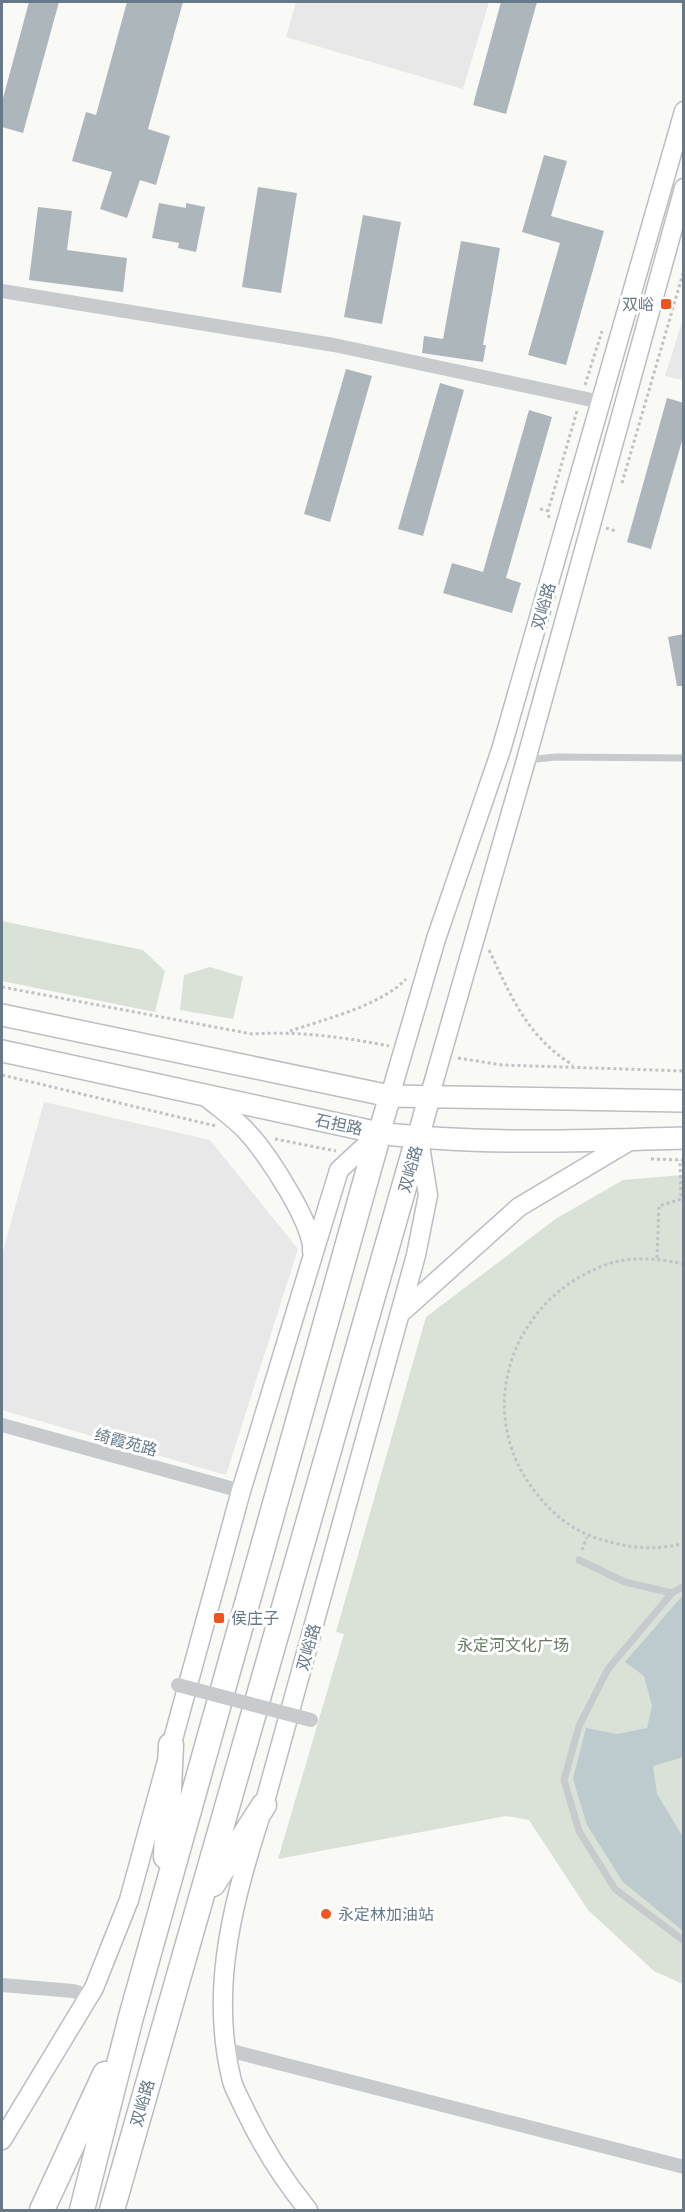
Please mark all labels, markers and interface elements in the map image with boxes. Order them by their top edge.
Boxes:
place label: 双峪 [622,293,654,315]
marker: 双峪 [659,297,673,311]
street label: 双峪路 [526,580,560,632]
street label: 石担路 [313,1108,365,1140]
street label: 双峪路 [393,1143,427,1195]
street label: 绮霞苑路 [92,1423,160,1461]
place label: 侯庄子 [231,1607,279,1629]
marker: 侯庄子 [212,1611,226,1625]
street label: 双峪路 [291,1621,325,1673]
park label: 永定河文化广场 [457,1634,569,1656]
place label: 永定林加油站 [338,1903,434,1925]
marker: 永定林加油站 [319,1907,333,1921]
street label: 双峪路 [125,2077,159,2129]

